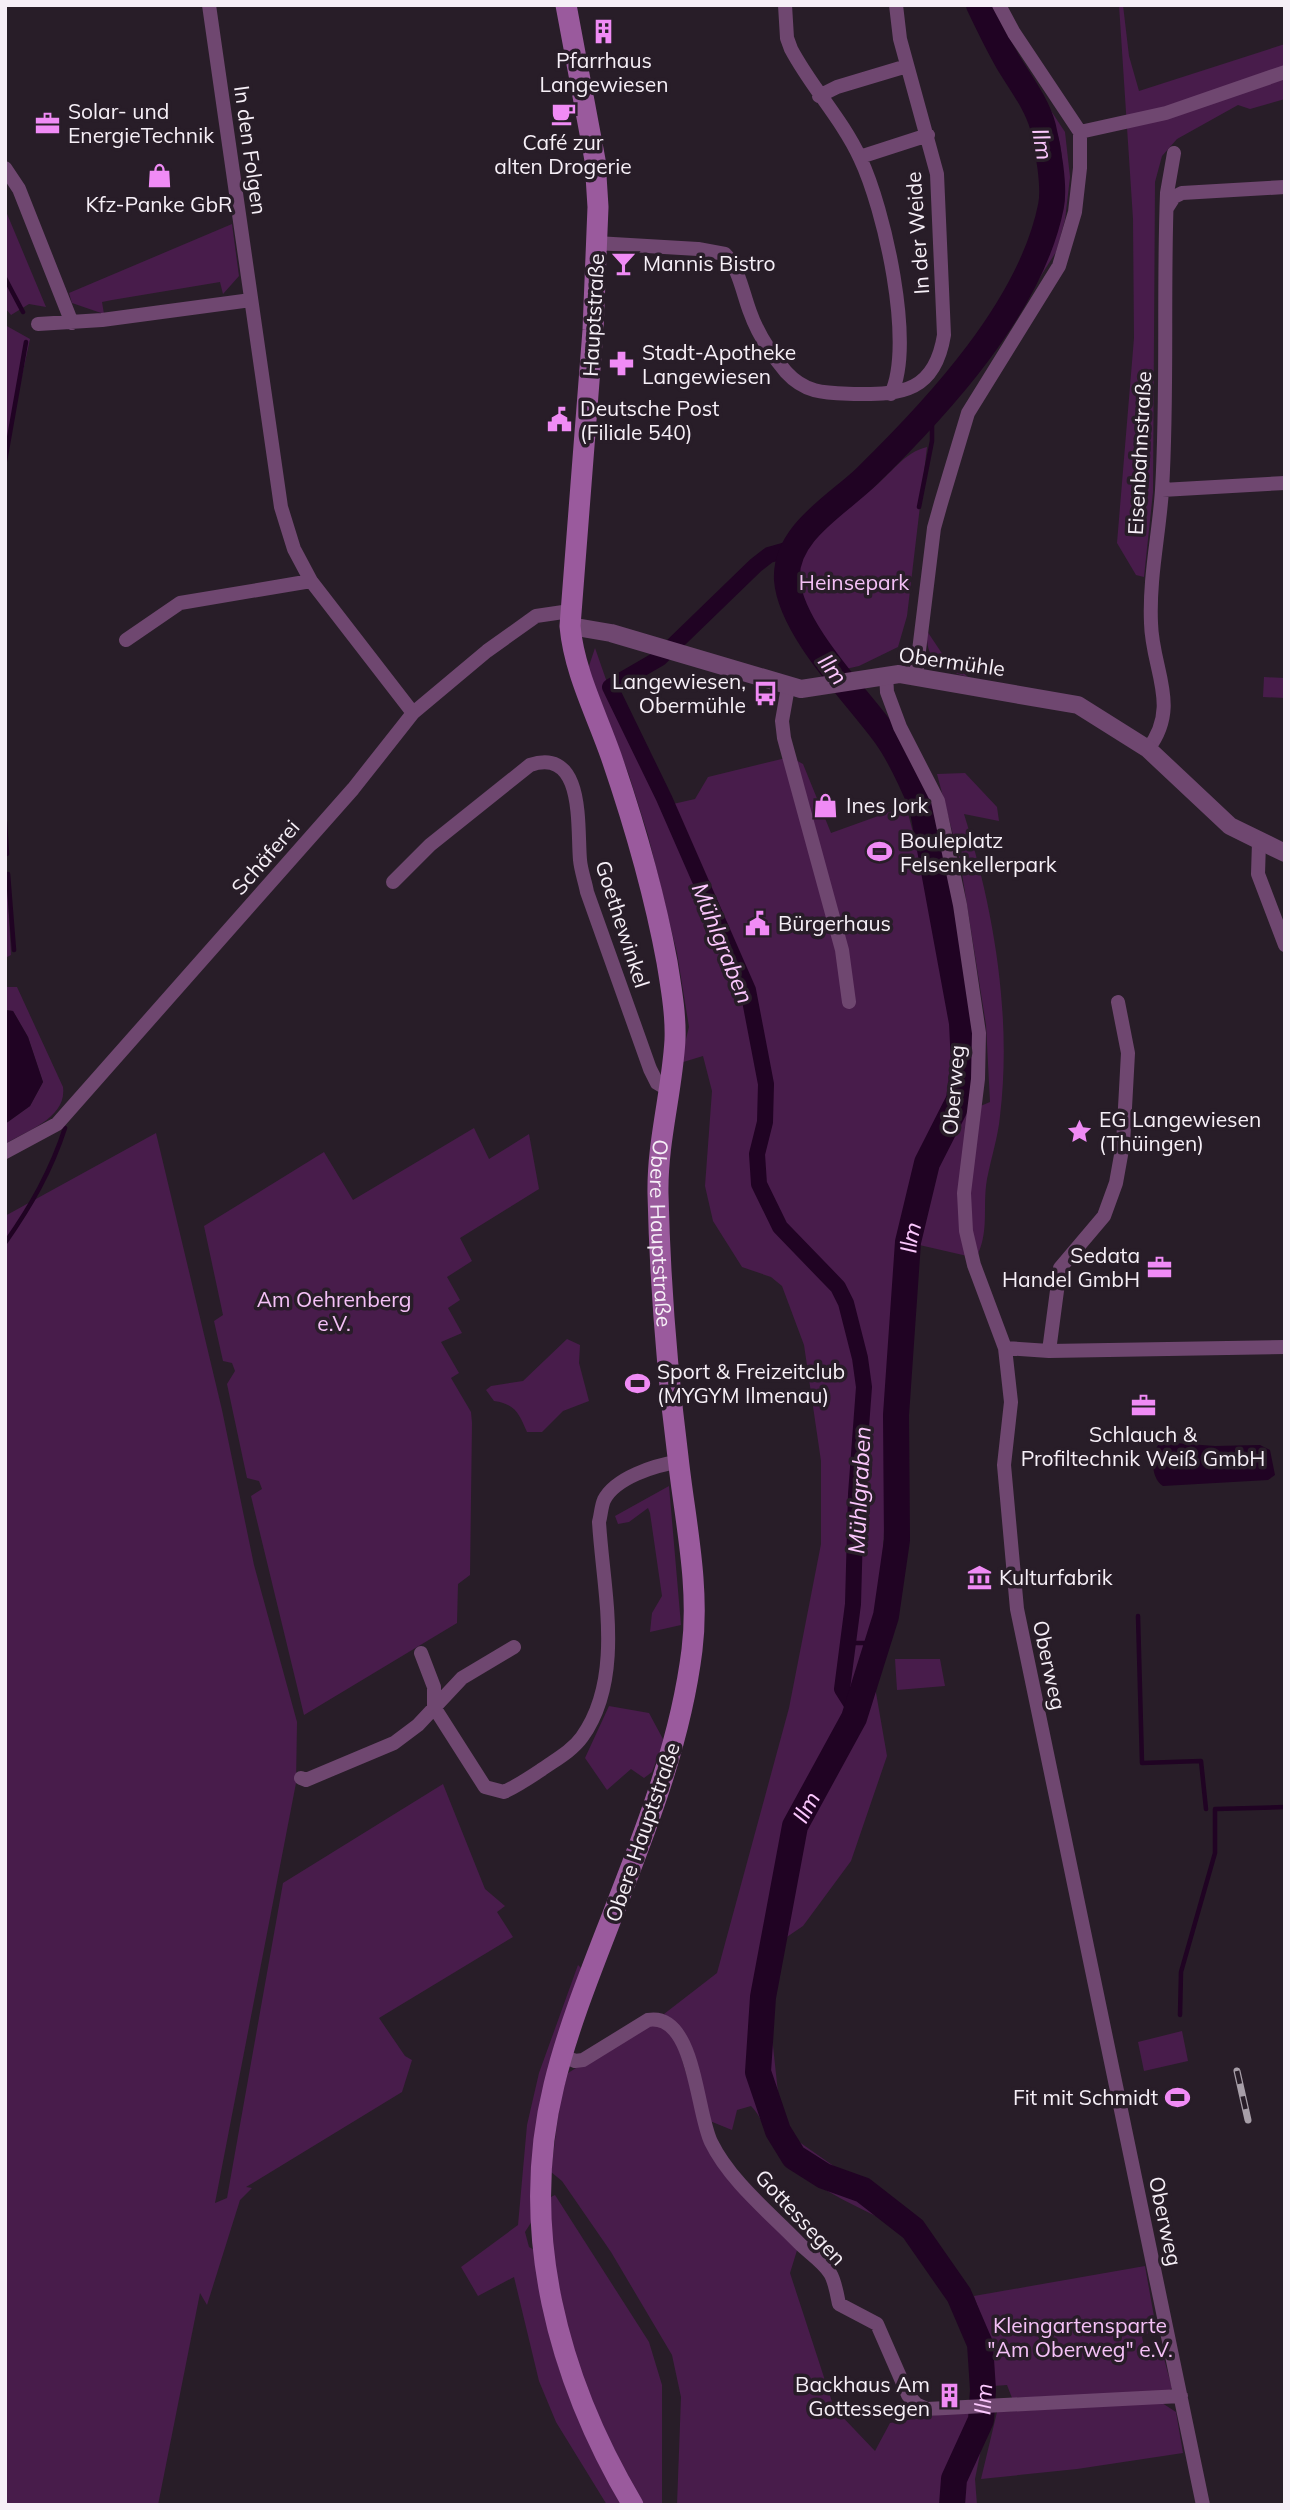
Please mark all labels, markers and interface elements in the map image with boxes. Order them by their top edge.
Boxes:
building icon: Pfarrhaus Langewiesen [590,17,618,45]
place label: Pfarrhaus Langewiesen [539,47,669,97]
street label: In den Folgen [229,84,273,216]
place label: Solar- und EnergieTechnik [68,98,214,148]
cafe icon: Café zur alten Drogerie [549,99,577,127]
office icon: Solar- und EnergieTechnik [34,109,62,137]
water label: Ilm [1026,126,1060,162]
place label: Café zur alten Drogerie [494,129,632,179]
shop icon: Kfz-Panke GbR [145,161,173,189]
street label: In der Weide [900,171,934,295]
place label: Kfz-Panke GbR [85,191,233,217]
bar icon: Mannis Bistro [609,249,637,277]
place label: Mannis Bistro [643,250,776,276]
street label: Hauptstraße [577,253,609,377]
place label: Stadt-Apotheke Langewiesen [642,339,796,389]
pharmacy icon: Stadt-Apotheke Langewiesen [608,350,636,378]
street label: Eisenbahnstraße [1122,371,1156,535]
place label: Deutsche Post (Filiale 540) [580,395,719,445]
public building icon: Deutsche Post (Filiale 540) [546,406,574,434]
park label: Heinsepark [799,569,909,595]
street label: Obermühle [897,641,1007,681]
water label: Ilm [812,648,854,690]
place label: Langewiesen, Obermühle [612,668,746,718]
bus stop icon: Langewiesen, Obermühle [752,679,780,707]
shop icon: Ines Jork [812,791,840,819]
place label: Ines Jork [846,792,929,818]
street label: Schäferei [225,814,305,900]
place label: Bouleplatz Felsenkellerpark [900,827,1057,877]
sports icon: Bouleplatz Felsenkellerpark [866,838,894,866]
street label: Goethewinkel [590,857,656,991]
water label: Mühlgraben [686,878,760,1008]
public building icon: Bürgerhaus [744,909,772,937]
place label: Bürgerhaus [778,910,891,936]
street label: Oberweg [936,1044,970,1136]
place label: EG Langewiesen (Thüingen) [1099,1106,1261,1156]
place icon: EG Langewiesen (Thüingen) [1065,1117,1093,1145]
street label: Obere Hauptstraße [645,1138,678,1328]
water label: Ilm [893,1219,927,1254]
place label: Sedata Handel GmbH [1002,1242,1140,1292]
office icon: Sedata Handel GmbH [1146,1253,1174,1281]
park label: Am Oehrenberg e.V. [257,1286,411,1336]
place label: Sport & Freizeitclub (MYGYM Ilmenau) [657,1358,845,1408]
sports icon: Sport & Freizeitclub (MYGYM Ilmenau) [623,1369,651,1397]
office icon: Schlauch & Profiltechnik Weiß GmbH [1129,1391,1157,1419]
place label: Schlauch & Profiltechnik Weiß GmbH [1021,1421,1265,1471]
water label: Mühlgraben [841,1426,877,1554]
museum icon: Kulturfabrik [965,1563,993,1591]
place label: Kulturfabrik [999,1564,1113,1590]
street label: Oberweg [1028,1618,1072,1712]
street label: Obere Hauptstraße [599,1739,685,1925]
water label: Ilm [785,1786,826,1828]
sports icon: Fit mit Schmidt [1164,2083,1192,2111]
place label: Fit mit Schmidt [1013,2084,1158,2110]
street label: Gottessegen [750,2164,852,2270]
street label: Oberweg [1144,2174,1188,2268]
park label: Kleingartensparte "Am Oberweg" e.V. [987,2312,1173,2362]
place label: Backhaus Am Gottessegen [795,2371,930,2421]
building icon: Backhaus Am Gottessegen [936,2382,964,2410]
water label: Ilm [967,2382,998,2416]

